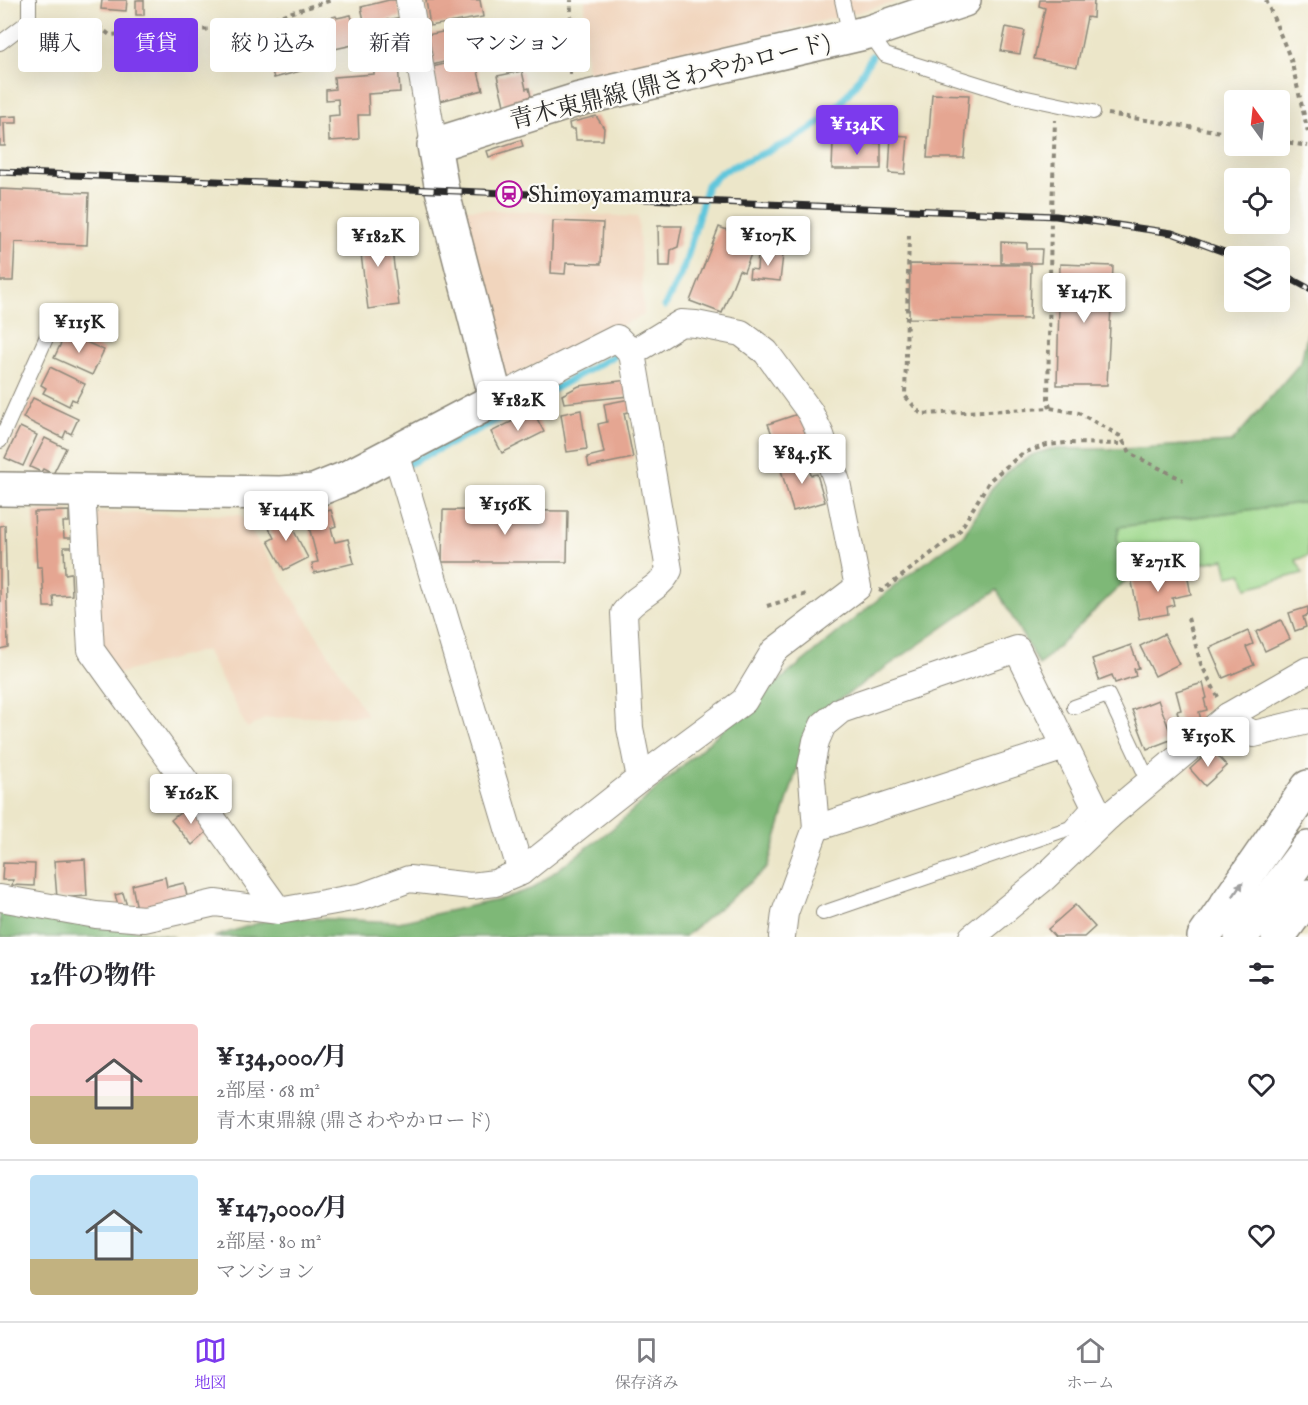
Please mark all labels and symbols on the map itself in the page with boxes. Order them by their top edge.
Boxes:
street label: 青木東鼎線 (鼎さわやかロード) [507,28,834,137]
north arrow [1224,90,1290,156]
pin: ¥134K [815,105,899,156]
station icon: Shimoyamamura [494,179,524,209]
place label: Shimoyamamura [528,180,692,211]
pin: ¥107K [726,216,810,267]
pin: ¥182K [336,217,420,268]
pin: ¥147K [1042,273,1126,324]
pin: ¥115K [37,303,121,354]
pin: ¥182K [476,381,560,432]
pin: ¥84.5K [753,434,851,485]
pin: ¥156K [463,485,547,536]
pin: ¥144K [244,491,328,542]
pin: ¥271K [1116,542,1200,593]
pin: ¥150K [1166,717,1250,768]
pin: ¥162K [149,774,233,825]
one-way arrow [1232,880,1243,897]

